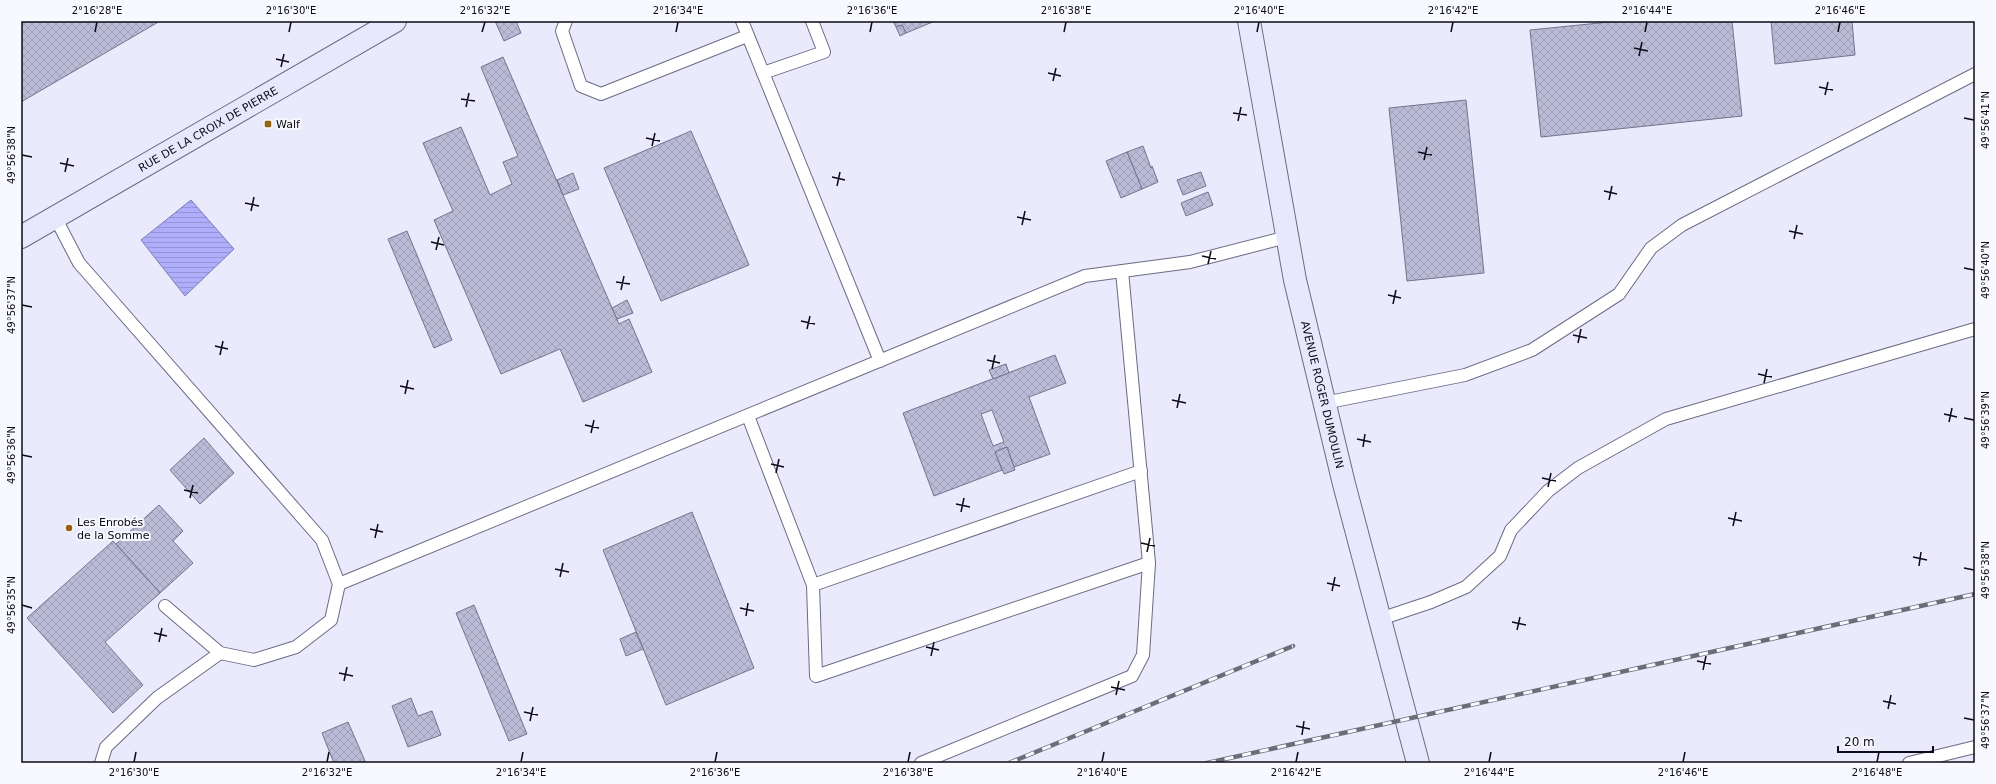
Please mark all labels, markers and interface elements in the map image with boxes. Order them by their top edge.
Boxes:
text: 2°16'28"E [72,5,122,16]
text: 2°16'30"E [266,5,316,16]
text: 2°16'32"E [460,5,510,16]
text: 2°16'34"E [653,5,703,16]
text: 2°16'36"E [847,5,897,16]
text: 2°16'38"E [1041,5,1091,16]
text: 2°16'40"E [1234,5,1284,16]
text: 2°16'42"E [1428,5,1478,16]
text: 2°16'44"E [1622,5,1672,16]
text: 2°16'46"E [1815,5,1865,16]
street label: RUE DE LA CROIX DE PIERRE [136,84,280,175]
text: 49°56'41"N [1980,91,1991,149]
place label: Walf [276,118,301,131]
marker: Walf [263,119,273,129]
text: 49°56'38"N [6,126,17,184]
text: 49°56'40"N [1980,241,1991,299]
text: 49°56'37"N [6,276,17,334]
street label: AVENUE ROGER DUMOULIN [1298,320,1346,470]
text: 49°56'39"N [1980,391,1991,449]
text: 49°56'36"N [6,426,17,484]
place label: Les Enrobés de la Somme [77,516,150,542]
marker: Les Enrobés de la Somme [64,523,74,533]
text: 49°56'38"N [1980,541,1991,599]
text: 49°56'35"N [6,576,17,634]
text: 49°56'37"N [1980,691,1991,749]
scale bar [1838,728,1933,754]
text: 20 m [1844,735,1875,749]
text: 2°16'30"E [109,767,159,778]
text: 2°16'32"E [302,767,352,778]
text: 2°16'34"E [496,767,546,778]
text: 2°16'36"E [690,767,740,778]
text: 2°16'38"E [883,767,933,778]
text: 2°16'40"E [1077,767,1127,778]
text: 2°16'42"E [1271,767,1321,778]
text: 2°16'44"E [1464,767,1514,778]
text: 2°16'46"E [1658,767,1708,778]
text: 2°16'48"E [1852,767,1902,778]

